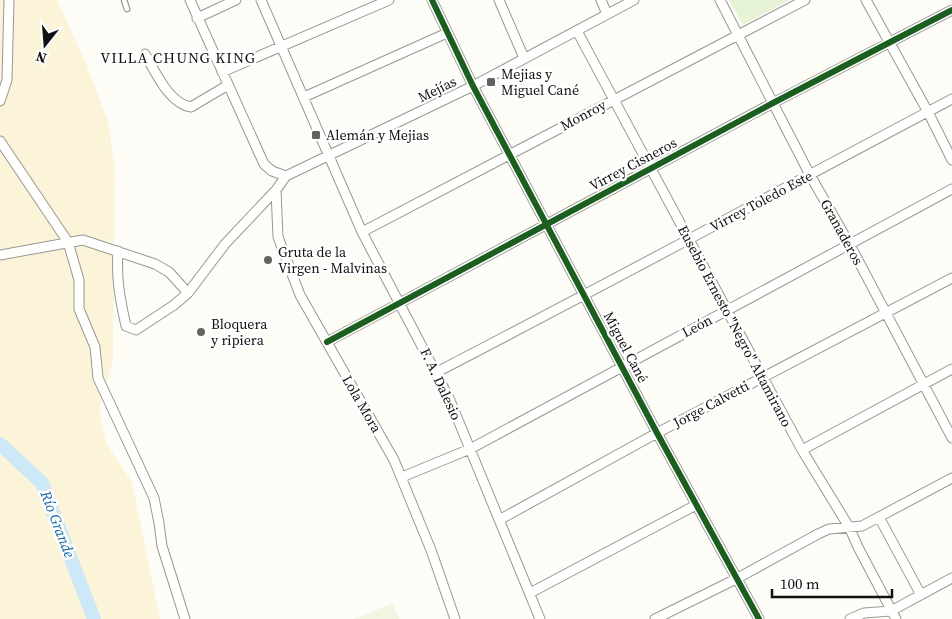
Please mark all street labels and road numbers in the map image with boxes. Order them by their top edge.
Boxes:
street label: Mejías [414,71,460,107]
street label: Monroy [557,94,610,135]
street label: Virrey Cisneros [586,133,680,195]
street label: Virrey Toledo Este [706,166,816,236]
street label: Granaderos [816,195,868,269]
street label: Eusebio Ernesto "Negro" Altamirano [673,222,797,431]
street label: Miguel Cané [599,308,653,386]
street label: León [678,309,716,342]
street label: F. A. Dalesio [416,345,467,424]
street label: Lola Mora [338,372,387,437]
street label: Jorge Calvetti [669,376,752,433]

